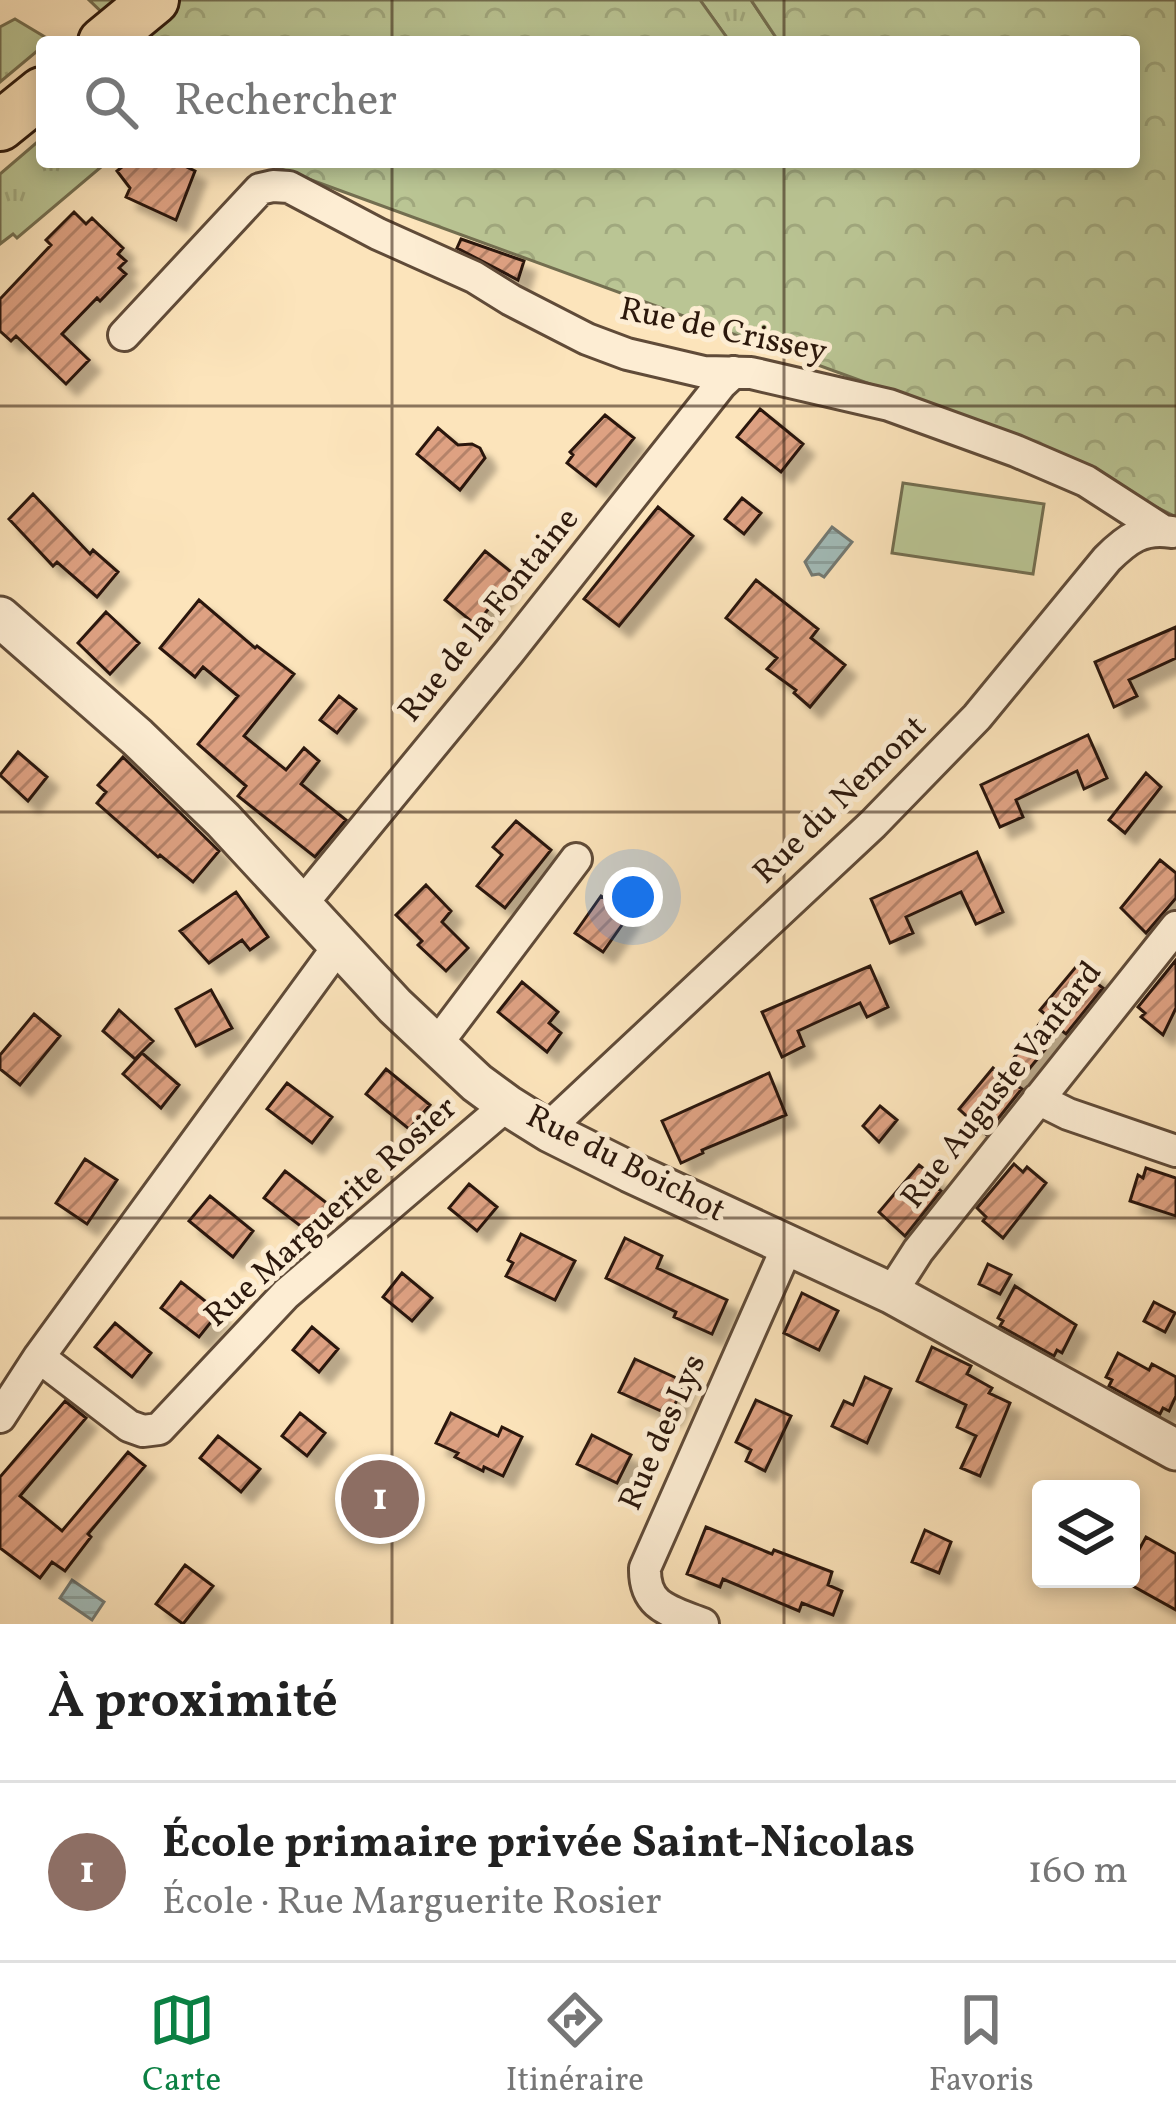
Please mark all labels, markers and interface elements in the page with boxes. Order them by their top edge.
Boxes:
search box [36,36,1140,168]
icon: search [78,69,144,135]
text: Rechercher [174,71,397,134]
street label: Rue de Crissey [615,288,831,376]
street label: Rue de la Fontaine [389,499,591,733]
street label: Rue du Nemont [744,706,938,896]
your location [603,867,663,927]
street label: Rue Auguste Vantard [892,952,1114,1220]
street label: Rue Marguerite Rosier [196,1087,469,1339]
street label: Rue du Boichot [517,1095,733,1235]
street label: Rue des Lys [609,1348,719,1518]
pin: 1 [341,1454,419,1544]
map controls [1032,1480,1140,1588]
button: layers [1032,1480,1140,1588]
text: À proximité [48,1667,338,1738]
text: École primaire privée Saint-Nicolas [162,1813,915,1876]
text: 1 [79,1845,95,1899]
text: 160 m [1027,1845,1128,1899]
text: École · Rue Marguerite Rosier [162,1876,662,1930]
tab: Carte [142,1987,221,2105]
tab: Itinéraire [506,1987,644,2105]
tab: Favoris [929,1987,1034,2105]

